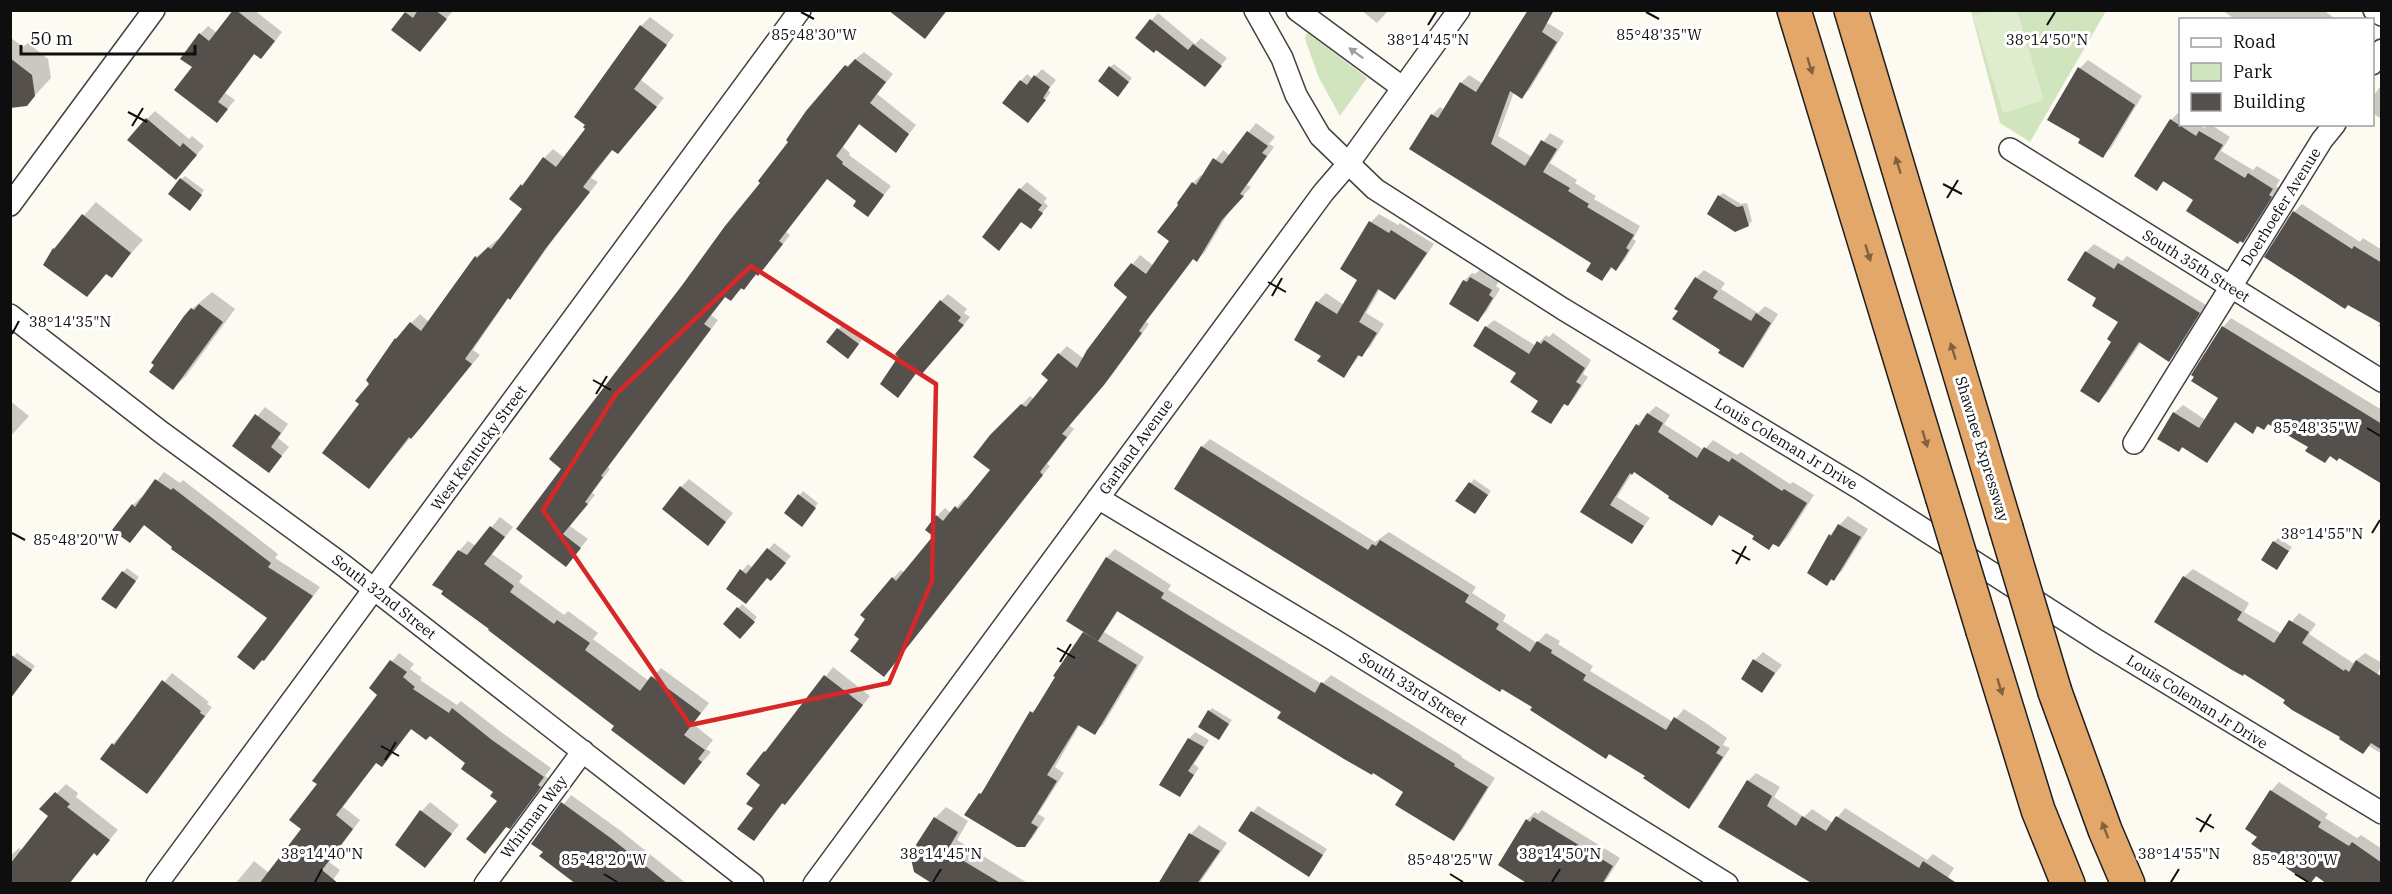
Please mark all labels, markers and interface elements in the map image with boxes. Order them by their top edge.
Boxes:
scale bar [21,18,195,56]
legend [2179,18,2374,126]
text: 85°48'30"W [771,25,857,44]
text: 85°48'35"W [1616,25,1702,44]
text: 50 m [30,27,73,50]
text: 38°14'45"N [1387,30,1469,49]
text: 38°14'50"N [2006,30,2088,49]
text: Road [2233,30,2276,53]
one-way arrow [1348,48,1363,60]
one-way arrow [1806,58,1816,76]
text: Park [2233,60,2273,83]
text: Building [2233,90,2305,113]
street label: Doerhoefer Avenue [2237,144,2325,269]
one-way arrow [1893,155,1902,173]
street label: South 35th Street [2139,225,2253,306]
one-way arrow [1863,244,1873,262]
text: 38°14'35"N [29,312,111,331]
one-way arrow [1948,342,1957,360]
street label: Shawnee Expressway [1951,374,2014,524]
street label: West Kentucky Street [427,381,530,514]
street label: Louis Coleman Jr Drive [1711,393,1861,494]
street label: Garland Avenue [1095,395,1177,498]
text: 85°48'35"W [2273,418,2359,437]
one-way arrow [1921,430,1930,448]
text: 38°14'55"N [2281,524,2363,543]
text: 85°48'20"W [33,530,119,549]
street label: South 32nd Street [328,550,440,643]
street label: South 33rd Street [1356,648,1471,730]
street label: Louis Coleman Jr Drive [2123,650,2271,753]
one-way arrow [1996,678,2005,696]
street label: Whitman Way [496,771,571,862]
one-way arrow [2100,820,2110,838]
text: 38°14'40"N [281,844,363,863]
text: 38°14'45"N [900,844,982,863]
text: 38°14'50"N [1519,844,1601,863]
text: 38°14'55"N [2138,844,2220,863]
text: 85°48'20"W [561,850,647,869]
text: 85°48'25"W [1407,850,1493,869]
text: 85°48'30"W [2252,850,2338,869]

